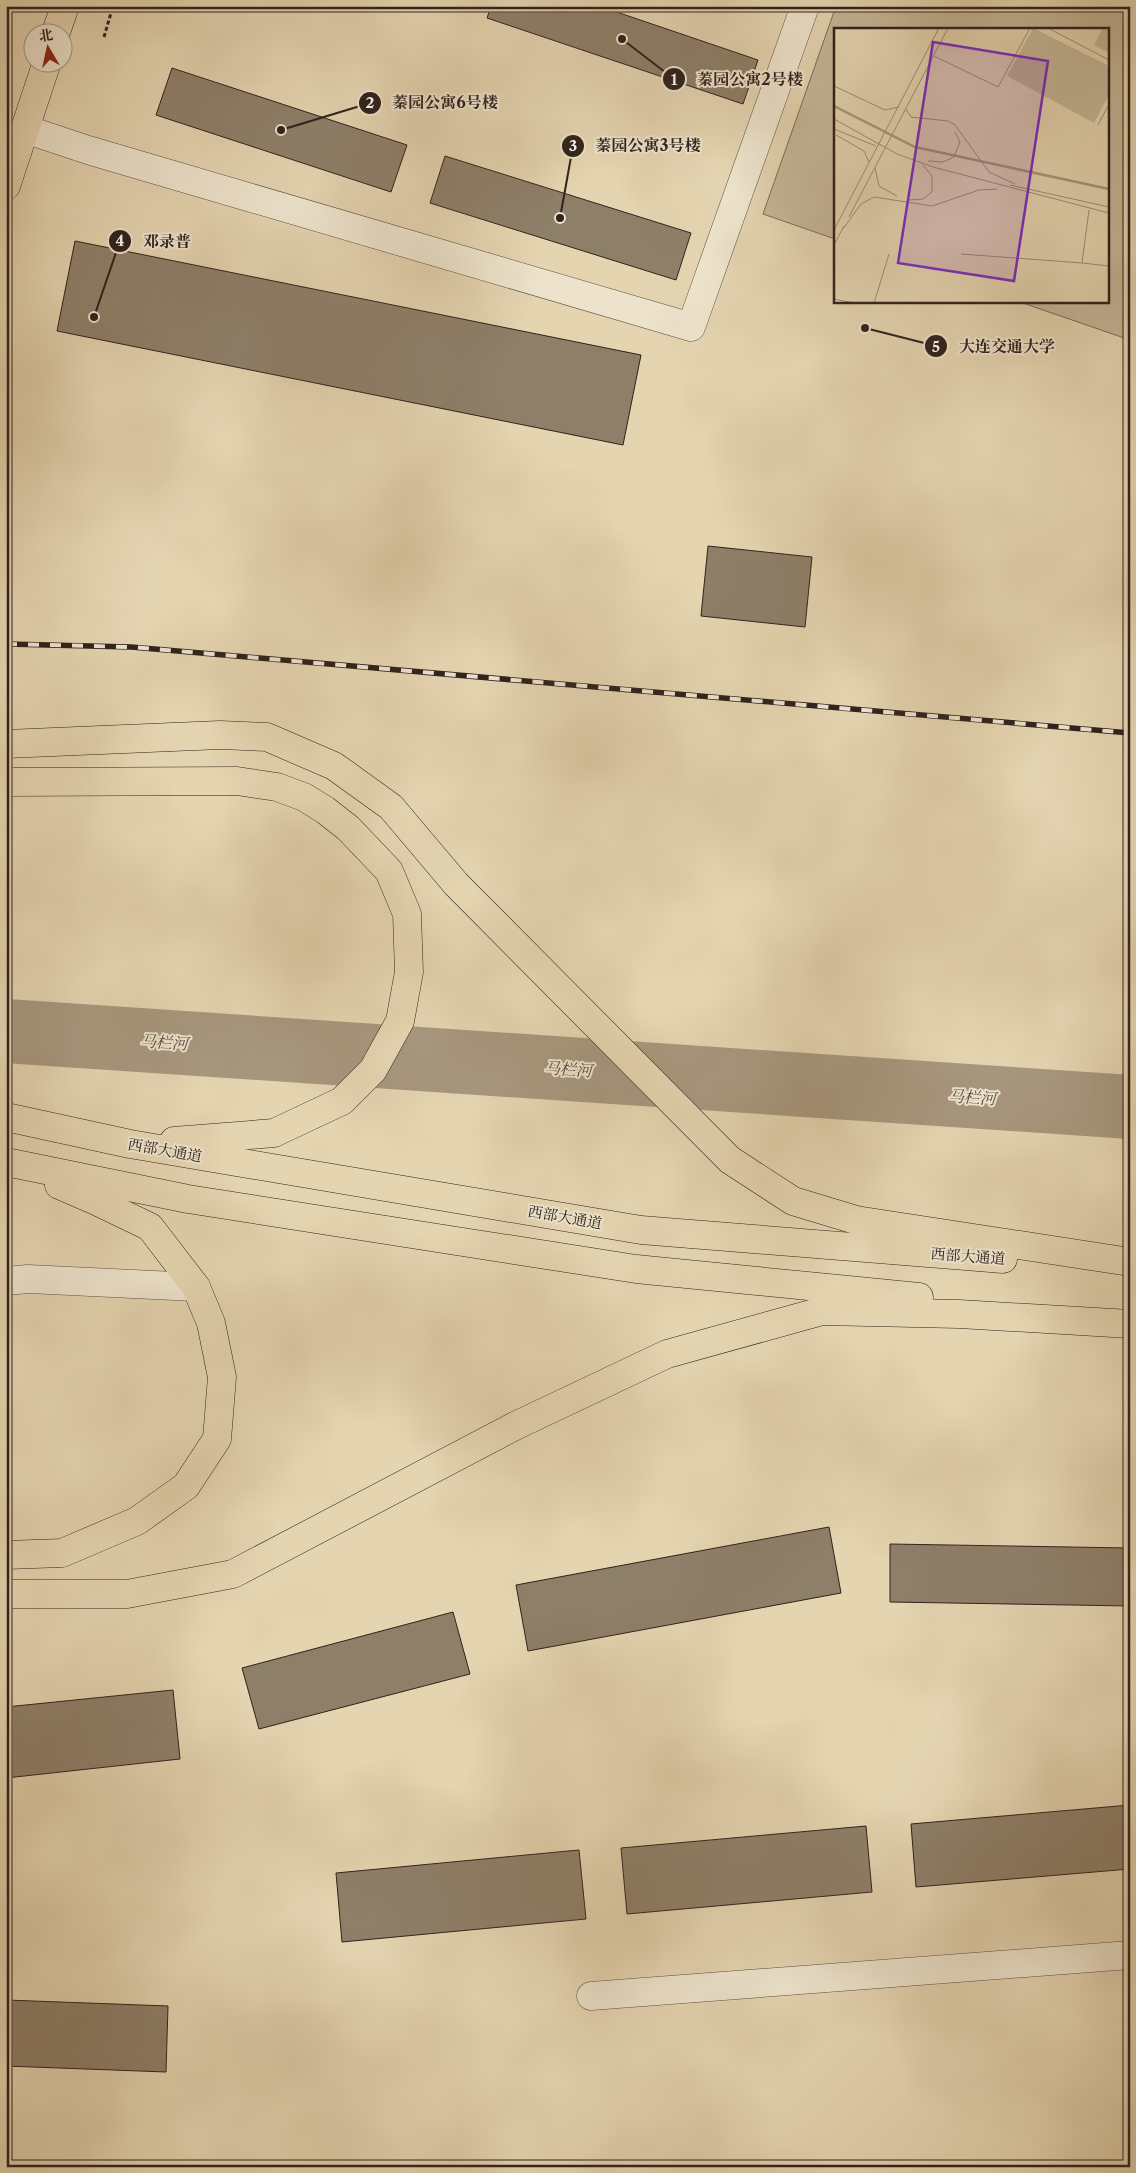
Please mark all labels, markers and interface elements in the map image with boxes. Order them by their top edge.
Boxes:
north arrow [22,22,72,72]
text: 北 [38,25,54,45]
inset map [834,28,1108,302]
callout: 蓁园公寓2号楼 [662,64,812,95]
text: 蓁园公寓2号楼 [697,69,803,89]
text: 1 [671,70,678,89]
callout: 蓁园公寓6号楼 [358,87,508,118]
text: 蓁园公寓6号楼 [392,92,498,112]
text: 2 [366,93,375,112]
callout: 蓁园公寓3号楼 [560,130,710,161]
text: 蓁园公寓3号楼 [595,135,701,155]
text: 3 [569,136,577,155]
callout: 邓录普 [108,226,201,257]
text: 4 [116,231,125,250]
text: 邓录普 [143,231,191,251]
callout: 大连交通大学 [924,331,1065,362]
text: 大连交通大学 [959,336,1055,356]
text: 5 [932,337,940,356]
water label: 马栏河 [139,1030,192,1054]
water label: 马栏河 [543,1057,596,1081]
water label: 马栏河 [947,1085,1000,1109]
street label: 西部大通道 [126,1134,204,1166]
street label: 西部大通道 [526,1201,604,1233]
street label: 西部大通道 [930,1244,1006,1268]

